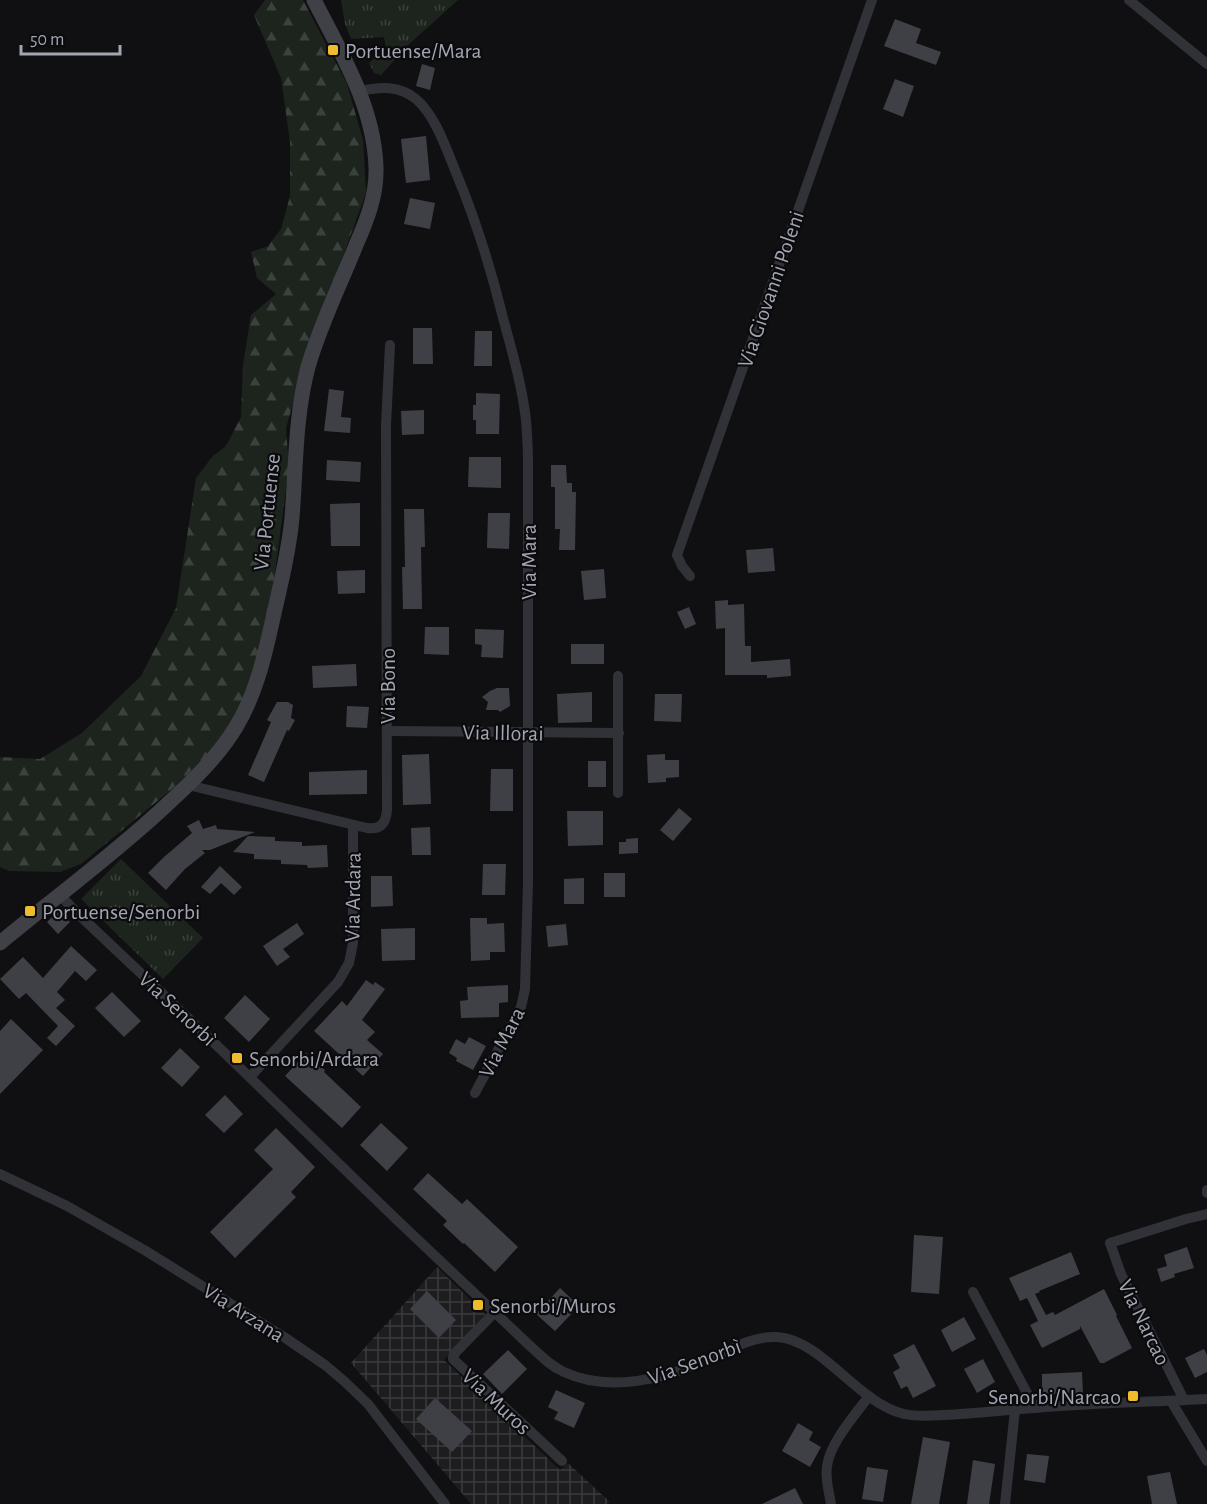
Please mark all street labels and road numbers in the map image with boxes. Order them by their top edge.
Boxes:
street label: Via Giovanni Poleni [734,208,808,371]
street label: Via Portuense [250,452,284,572]
street label: Via Mara [518,524,540,600]
street label: Via Bono [377,648,399,724]
street label: Via Illorai [462,721,544,745]
street label: Via Ardara [341,852,365,942]
street label: Via Senorbì [134,968,220,1050]
street label: Via Mara [475,1004,529,1081]
street label: Via Narcao [1114,1276,1174,1369]
street label: Via Arzana [199,1279,288,1346]
street label: Via Senorbì [645,1335,744,1389]
street label: Via Muros [458,1365,535,1439]

